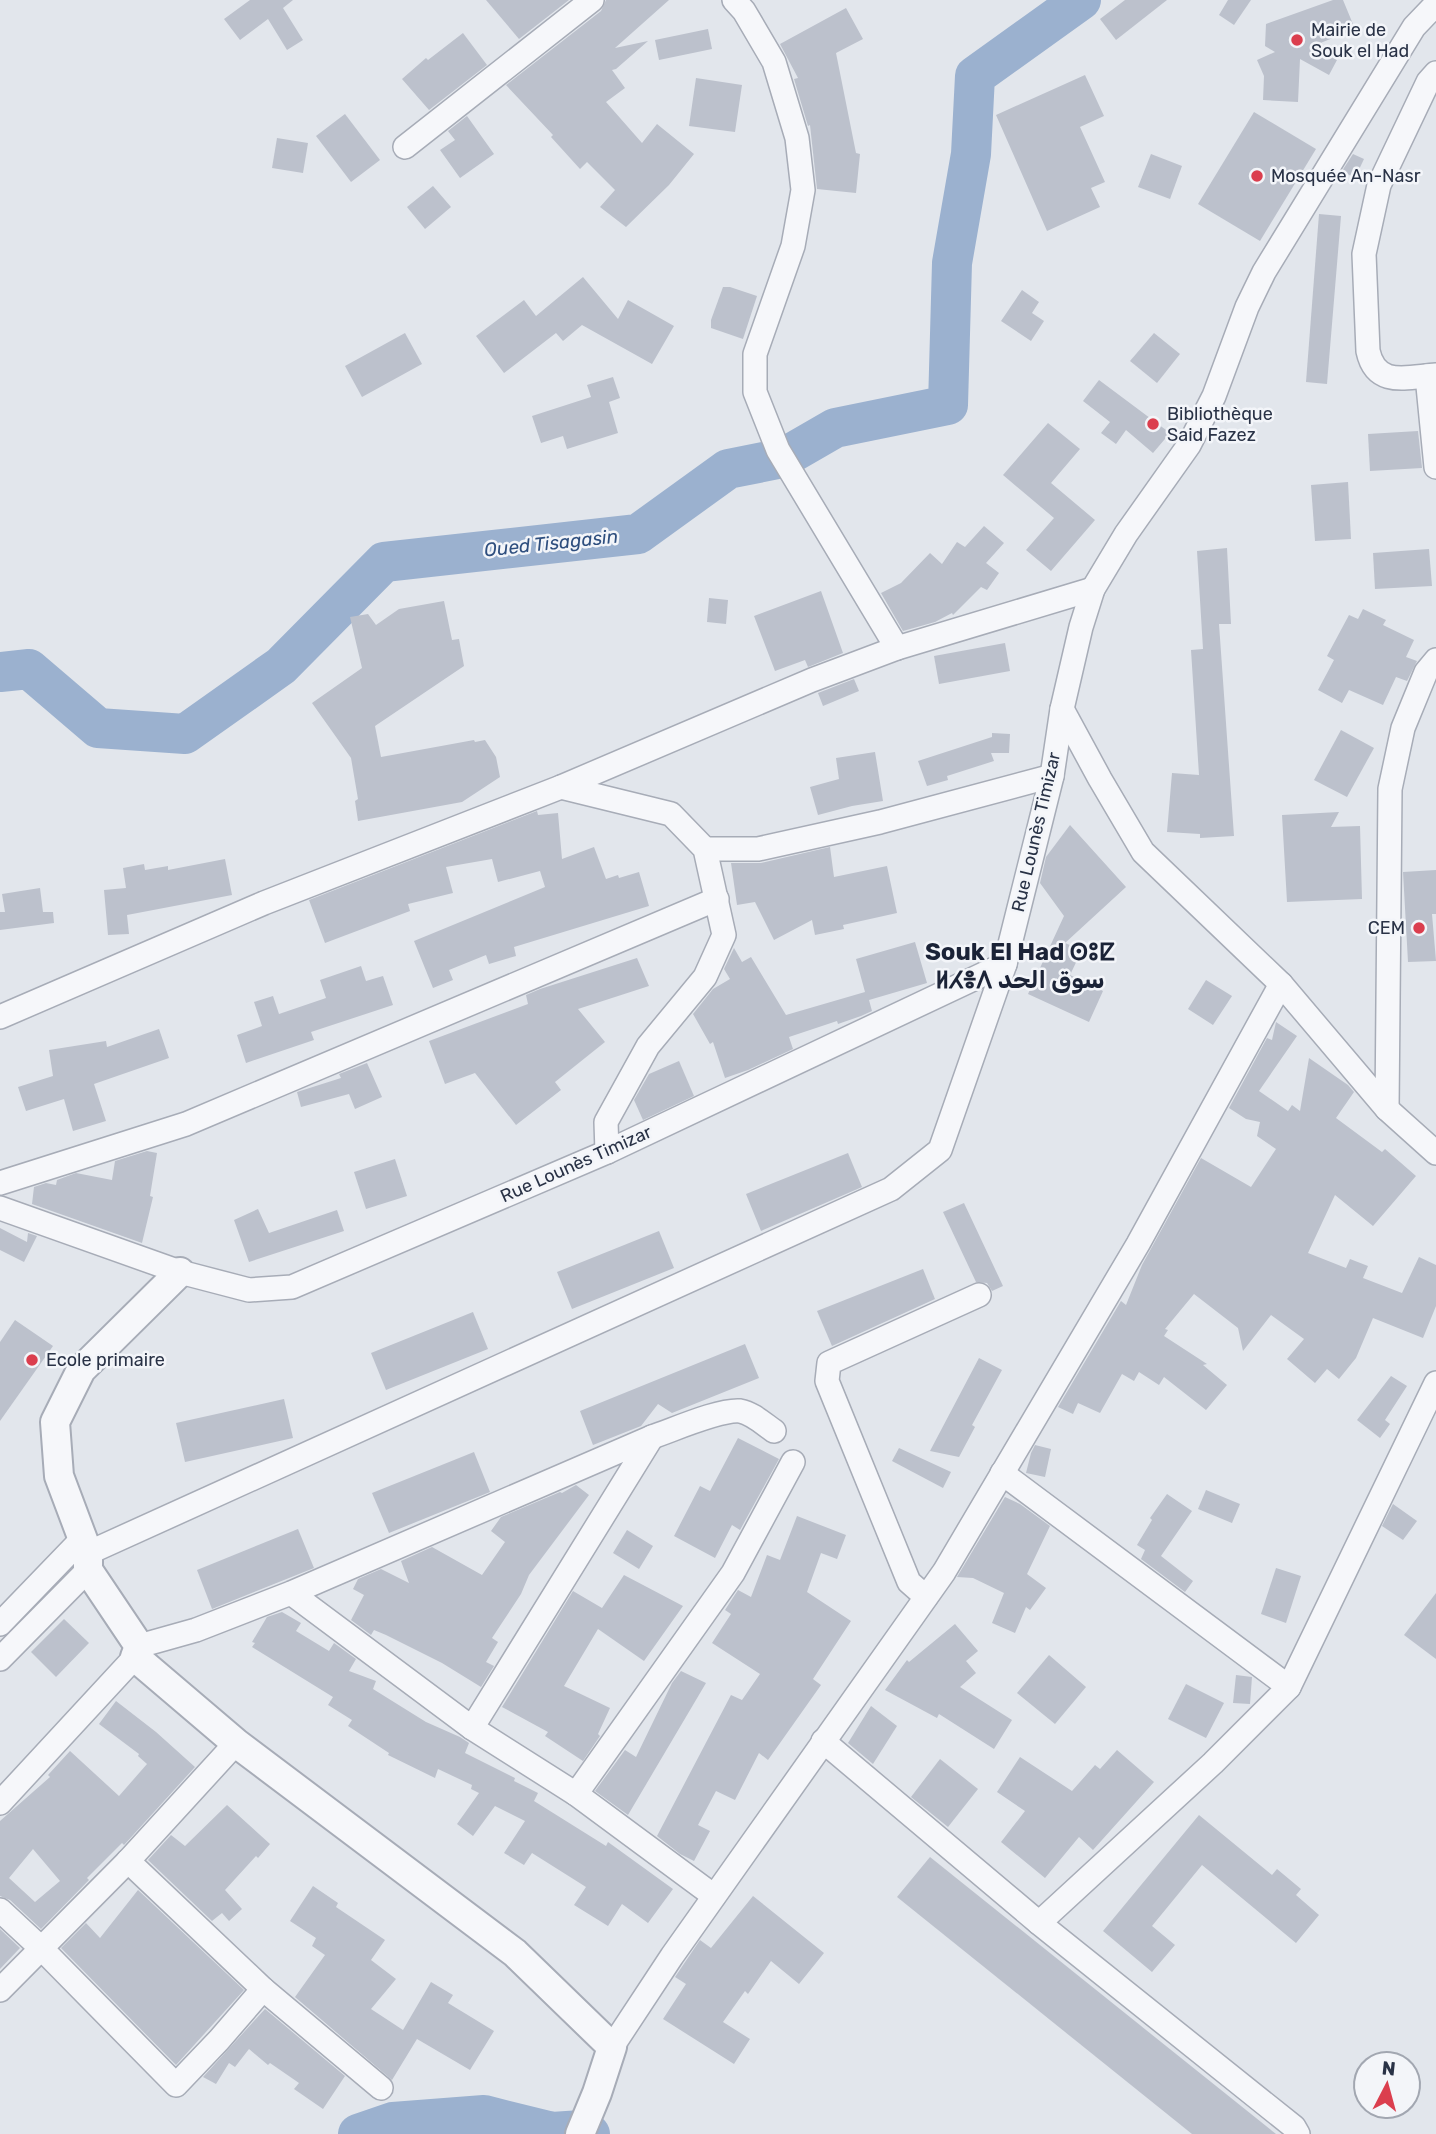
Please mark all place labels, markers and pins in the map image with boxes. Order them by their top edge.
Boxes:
place label: Mairie de Souk el Had [1311,19,1409,62]
marker: Mairie de Souk el Had [1289,32,1305,48]
place label: Mosquée An-Nasr [1271,165,1421,187]
marker: Mosquée An-Nasr [1249,168,1265,184]
place label: Bibliothèque Said Fazez [1167,403,1273,446]
marker: Bibliothèque Said Fazez [1145,416,1161,432]
place label: CEM [1368,917,1405,939]
marker: CEM [1411,920,1427,936]
place label: Ecole primaire [46,1349,165,1371]
marker: Ecole primaire [24,1352,40,1368]

